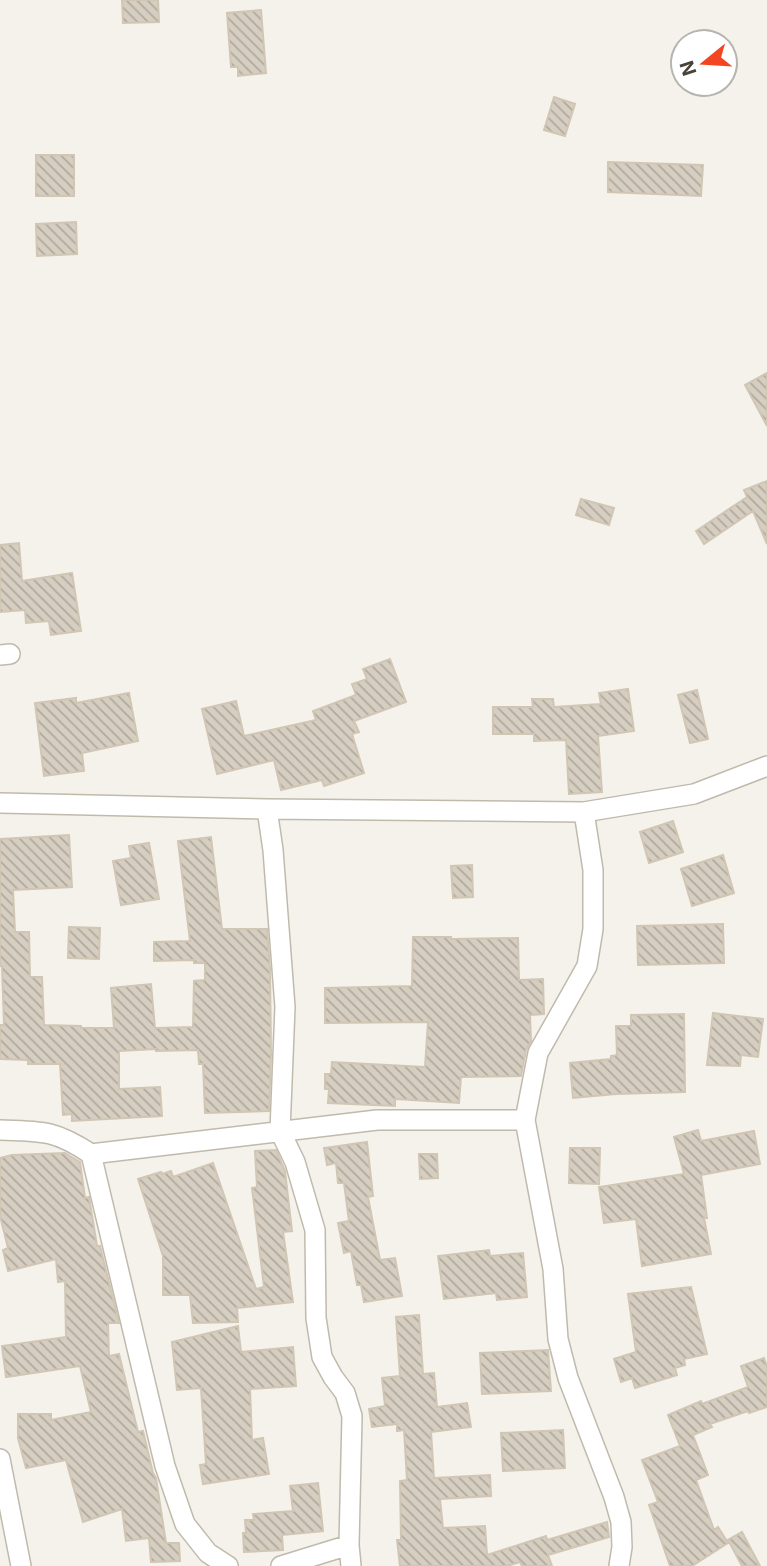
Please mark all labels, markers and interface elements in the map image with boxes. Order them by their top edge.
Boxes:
north arrow [669,28,739,98]
text: N [675,58,701,79]

